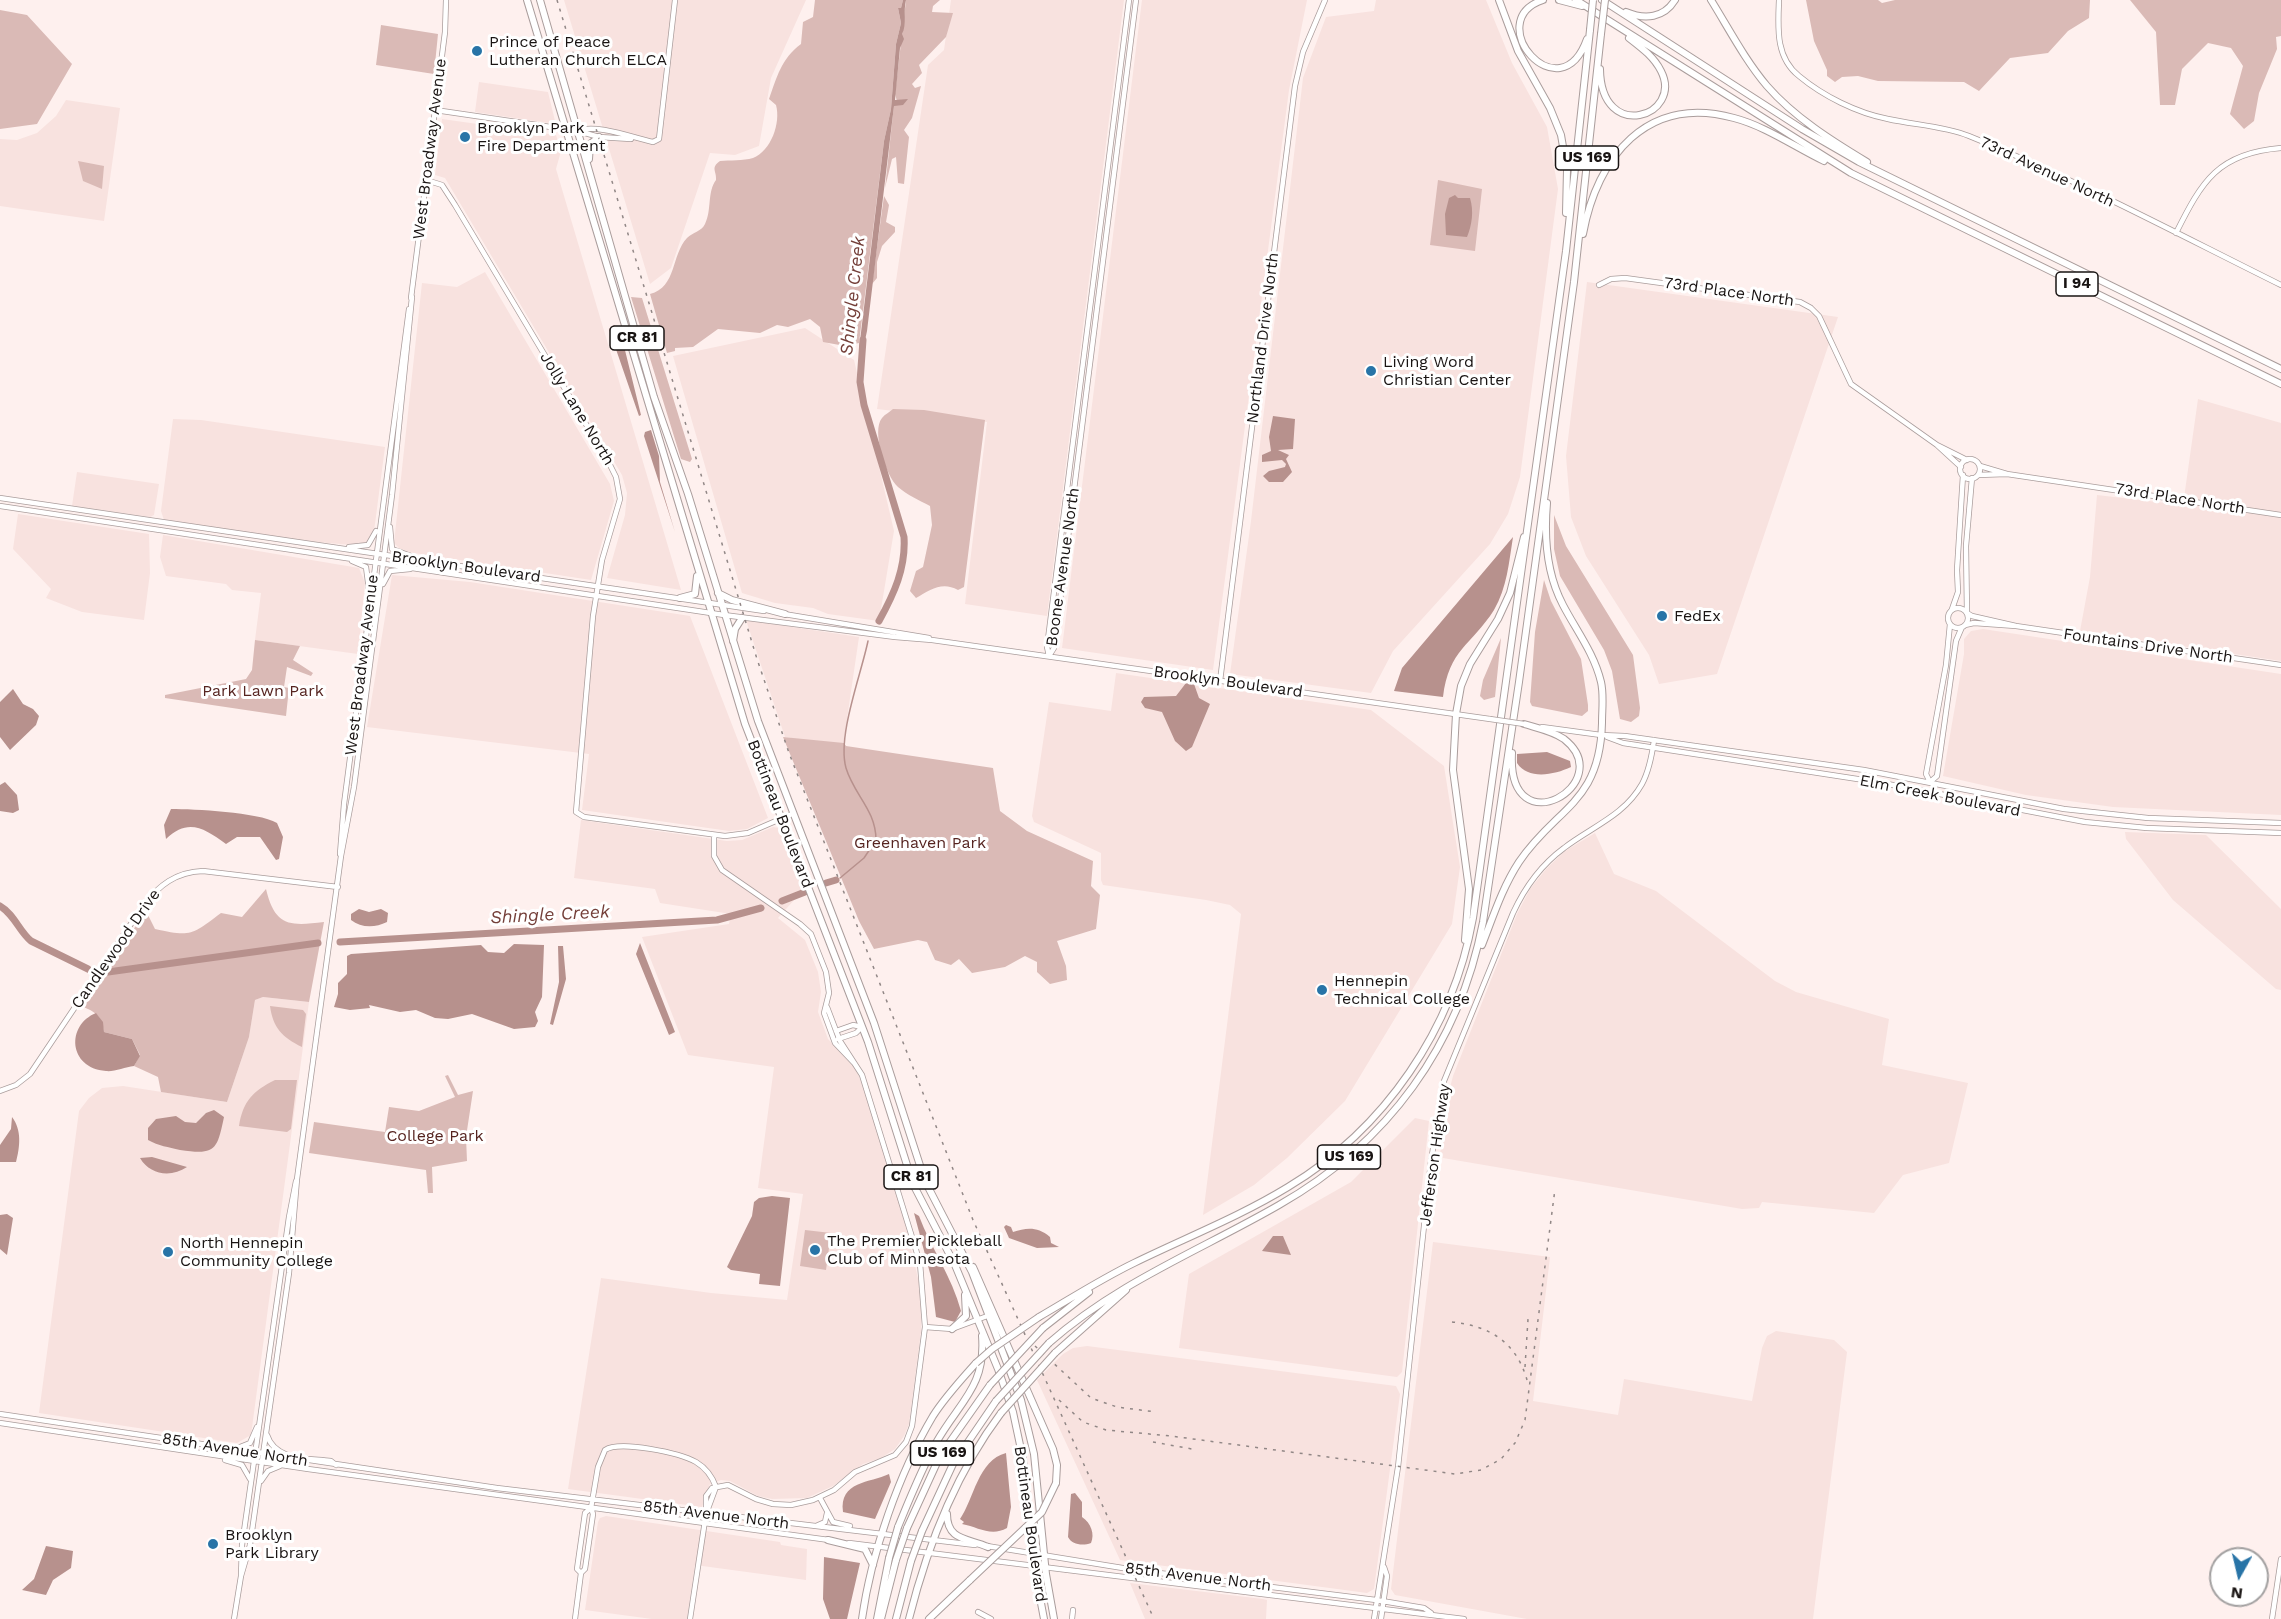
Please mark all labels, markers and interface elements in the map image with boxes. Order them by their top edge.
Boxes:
place label: Prince of Peace Lutheran Church ELCA [489,32,667,70]
marker: Prince of Peace Lutheran Church ELCA [470,44,484,58]
street label: West Broadway Avenue [409,57,451,241]
place label: Brooklyn Park Fire Department [477,118,606,156]
marker: Brooklyn Park Fire Department [458,130,472,144]
street label: 73rd Avenue North [1977,132,2117,212]
road number: US 169 [1556,146,1618,170]
water label: Shingle Creek [836,235,870,357]
street label: Northland Drive North [1243,251,1283,425]
road number: I 94 [2056,272,2098,296]
street label: 73rd Place North [1663,273,1795,311]
road number: CR 81 [610,326,664,350]
street label: Jolly Lane North [536,349,618,469]
place label: Living Word Christian Center [1383,352,1511,390]
marker: Living Word Christian Center [1364,364,1378,378]
street label: 73rd Place North [2114,479,2246,519]
street label: Boone Avenue North [1042,486,1084,648]
street label: Brooklyn Boulevard [390,547,542,587]
street label: West Broadway Avenue [341,573,383,757]
place label: FedEx [1674,606,1721,626]
marker: FedEx [1655,609,1669,623]
street label: Fountains Drive North [2062,625,2234,667]
street label: Brooklyn Boulevard [1152,662,1304,702]
park label: Park Lawn Park [202,681,324,701]
street label: Bottineau Boulevard [743,737,817,891]
street label: Elm Creek Boulevard [1858,771,2022,821]
park label: Greenhaven Park [854,833,986,853]
street label: Candlewood Drive [68,886,164,1012]
water label: Shingle Creek [490,901,610,929]
place label: Hennepin Technical College [1334,971,1470,1009]
marker: Hennepin Technical College [1315,983,1329,997]
street label: Jefferson Highway [1416,1083,1454,1227]
park label: College Park [386,1126,484,1146]
road number: US 169 [1318,1145,1380,1169]
road number: CR 81 [884,1165,938,1189]
place label: The Premier Pickleball Club of Minnesota [827,1231,1002,1269]
place label: North Hennepin Community College [180,1233,333,1271]
marker: The Premier Pickleball Club of Minnesota [808,1243,822,1257]
marker: North Hennepin Community College [161,1245,175,1259]
street label: 85th Avenue North [161,1429,309,1471]
road number: US 169 [910,1441,974,1465]
street label: Bottineau Boulevard [1010,1445,1050,1603]
street label: 85th Avenue North [642,1497,790,1533]
place label: Brooklyn Park Library [225,1525,319,1563]
marker: Brooklyn Park Library [206,1537,220,1551]
north arrow [2209,1547,2269,1607]
street label: 85th Avenue North [1124,1559,1272,1595]
text: N [2230,1583,2244,1604]

